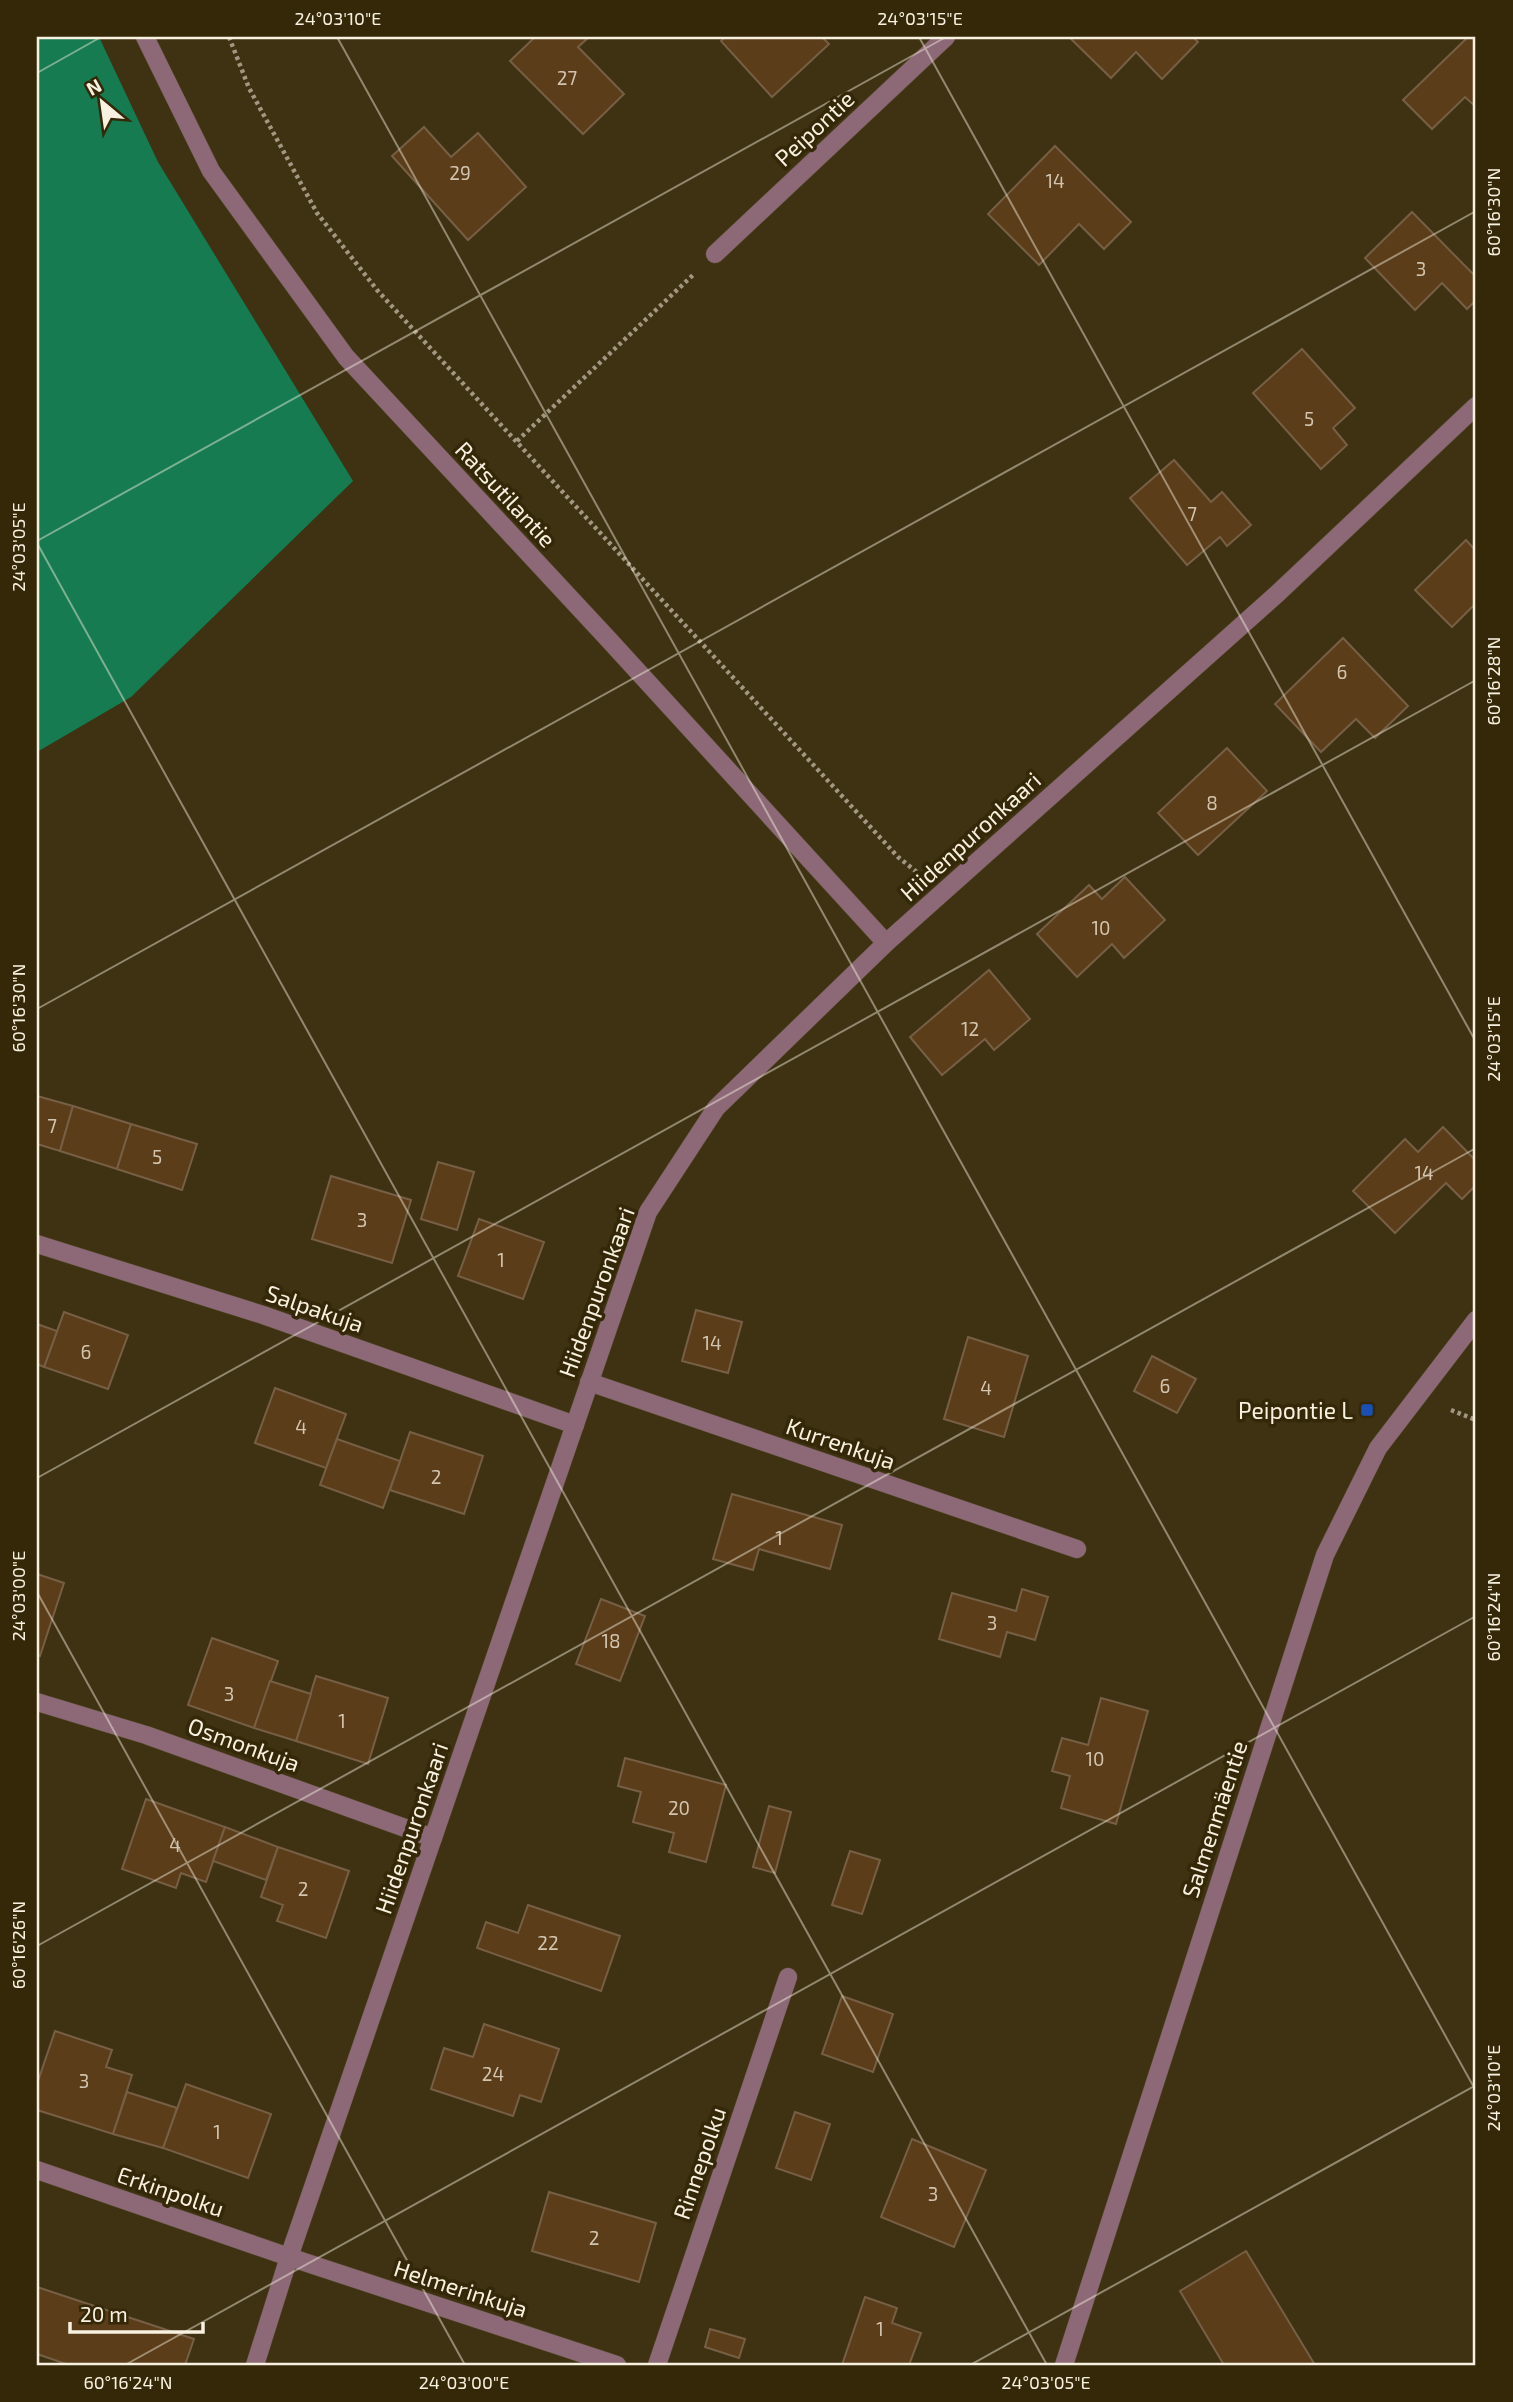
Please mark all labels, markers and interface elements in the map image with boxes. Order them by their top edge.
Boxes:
text: 24°03'10"E [295,7,381,29]
text: 24°03'15"E [877,7,963,29]
north arrow [66,66,136,136]
house number: 27 [557,66,577,89]
text: N [82,73,105,100]
street label: Peipontie [769,84,859,172]
house number: 29 [449,161,471,184]
text: 60°16'30"N [1482,168,1504,256]
house number: 14 [1045,169,1065,192]
house number: 3 [1416,257,1426,280]
house number: 5 [1304,407,1314,430]
street label: Ratsutilantie [450,435,562,553]
text: 24°03'05"E [7,502,29,592]
house number: 7 [1187,502,1197,525]
text: 60°16'28"N [1482,637,1504,726]
house number: 6 [1337,660,1347,683]
street label: Hiidenpuronkaari [894,766,1046,906]
house number: 8 [1206,791,1218,814]
house number: 10 [1091,916,1111,939]
text: 60°16'30"N [7,964,29,1052]
text: 24°03'15"E [1482,996,1504,1082]
house number: 12 [961,1017,979,1040]
house number: 7 [47,1114,57,1137]
house number: 5 [152,1145,162,1168]
house number: 14 [1414,1161,1434,1184]
street label: Hiidenpuronkaari [552,1203,640,1381]
house number: 3 [357,1208,367,1231]
house number: 1 [497,1248,505,1271]
street label: Salpakuja [262,1278,368,1338]
house number: 14 [702,1331,722,1354]
house number: 6 [81,1340,91,1363]
house number: 6 [1160,1374,1170,1397]
house number: 4 [980,1376,992,1399]
place label: Peipontie L [1238,1396,1353,1424]
marker: Peipontie L [1359,1402,1375,1418]
street label: Kurrenkuja [783,1411,899,1475]
house number: 4 [295,1415,307,1438]
house number: 2 [431,1465,441,1488]
house number: 1 [775,1526,783,1549]
text: 24°03'00"E [7,1551,29,1641]
text: 60°16'24"N [1482,1572,1504,1662]
house number: 3 [987,1611,997,1634]
house number: 18 [601,1629,621,1652]
house number: 3 [224,1682,234,1705]
house number: 1 [338,1709,346,1732]
street label: Osmonkuja [184,1711,304,1777]
street label: Salmenmäentie [1175,1737,1253,1901]
street label: Hiidenpuronkaari [369,1739,453,1917]
house number: 10 [1085,1747,1105,1770]
house number: 20 [668,1796,690,1819]
house number: 4 [169,1833,181,1856]
house number: 2 [298,1877,308,1900]
text: 60°16'26"N [7,1901,29,1989]
house number: 22 [537,1931,559,1954]
text: 24°03'10"E [1482,2045,1504,2131]
house number: 24 [482,2062,504,2085]
house number: 3 [79,2069,89,2092]
street label: Rinnepolku [667,2103,731,2223]
house number: 1 [213,2120,221,2143]
street label: Erkinpolku [114,2160,228,2222]
house number: 3 [928,2182,938,2205]
house number: 2 [589,2226,599,2249]
street label: Helmerinkuja [391,2253,531,2323]
scale bar [70,2290,203,2334]
text: 20 m [80,2301,128,2326]
house number: 1 [876,2317,884,2340]
text: 60°16'24"N [83,2371,173,2393]
text: 24°03'00"E [419,2371,509,2393]
text: 24°03'05"E [1001,2371,1091,2393]

